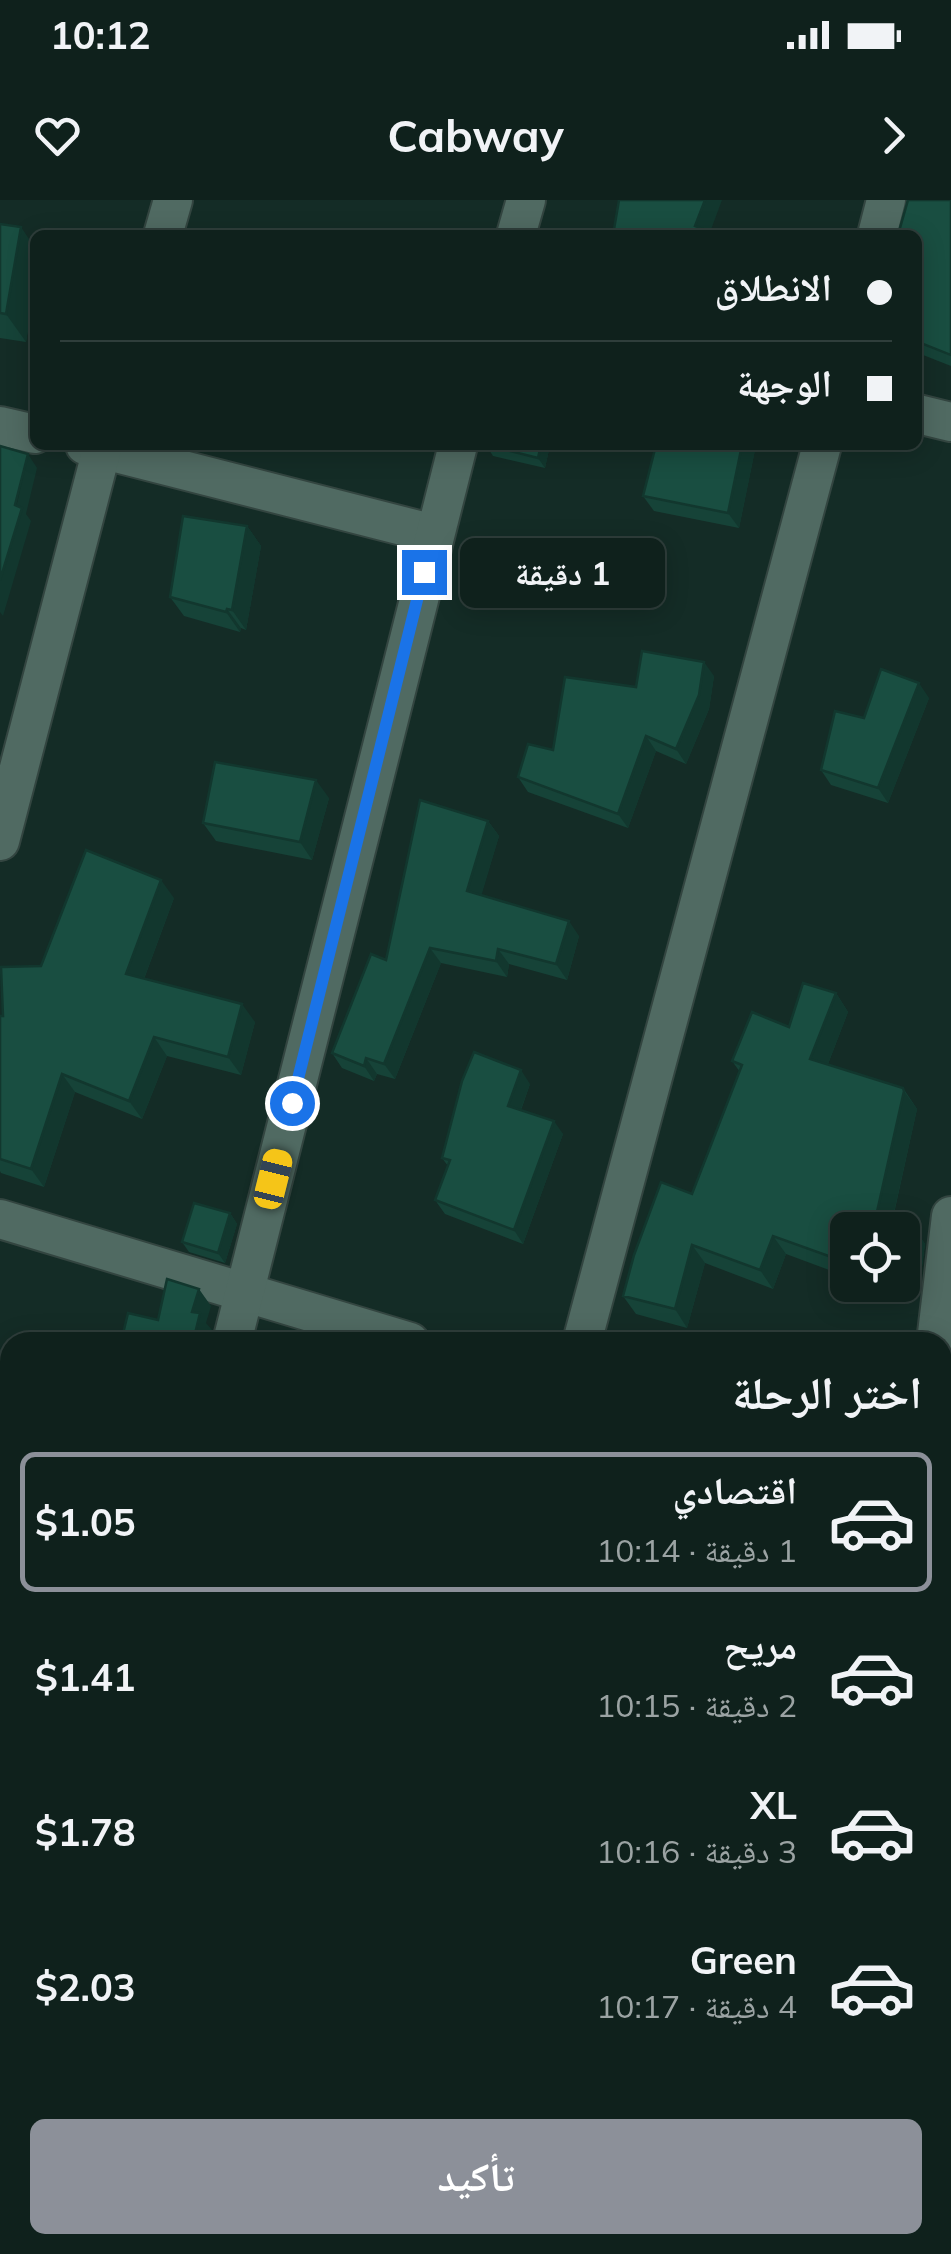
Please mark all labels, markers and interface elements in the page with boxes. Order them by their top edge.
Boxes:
text: 10:12 [50,11,151,59]
text: Cabway [387,107,564,163]
icon: heart [30,108,85,163]
icon: forward [866,108,921,163]
text: الانطلاق [714,263,832,311]
text: الوجهة [737,359,832,407]
callout: 1 دقيقة [459,537,664,607]
route end [402,550,447,595]
text: 1 دقيقة [515,553,610,593]
route start [270,1081,315,1126]
car [251,1146,295,1212]
map controls [830,1212,920,1302]
button: locate [830,1212,920,1302]
text: اختر الرحلة [732,1364,922,1420]
text: اقتصادي [673,1466,797,1514]
icon: car [827,1477,917,1567]
text: $1.05 [35,1498,136,1546]
text: 1 دقيقة · 10:14 [596,1530,797,1570]
text: مريح [723,1621,797,1669]
icon: car [827,1632,917,1722]
text: $1.41 [35,1653,136,1701]
text: 2 دقيقة · 10:15 [596,1685,797,1725]
text: XL [750,1781,797,1829]
icon: car [827,1787,917,1877]
text: $1.78 [35,1808,136,1856]
text: 3 دقيقة · 10:16 [596,1831,797,1871]
text: Green [690,1936,797,1984]
icon: car [827,1942,917,2032]
text: $2.03 [35,1963,136,2011]
text: 4 دقيقة · 10:17 [596,1986,797,2026]
button: تأكيد [30,2119,922,2234]

